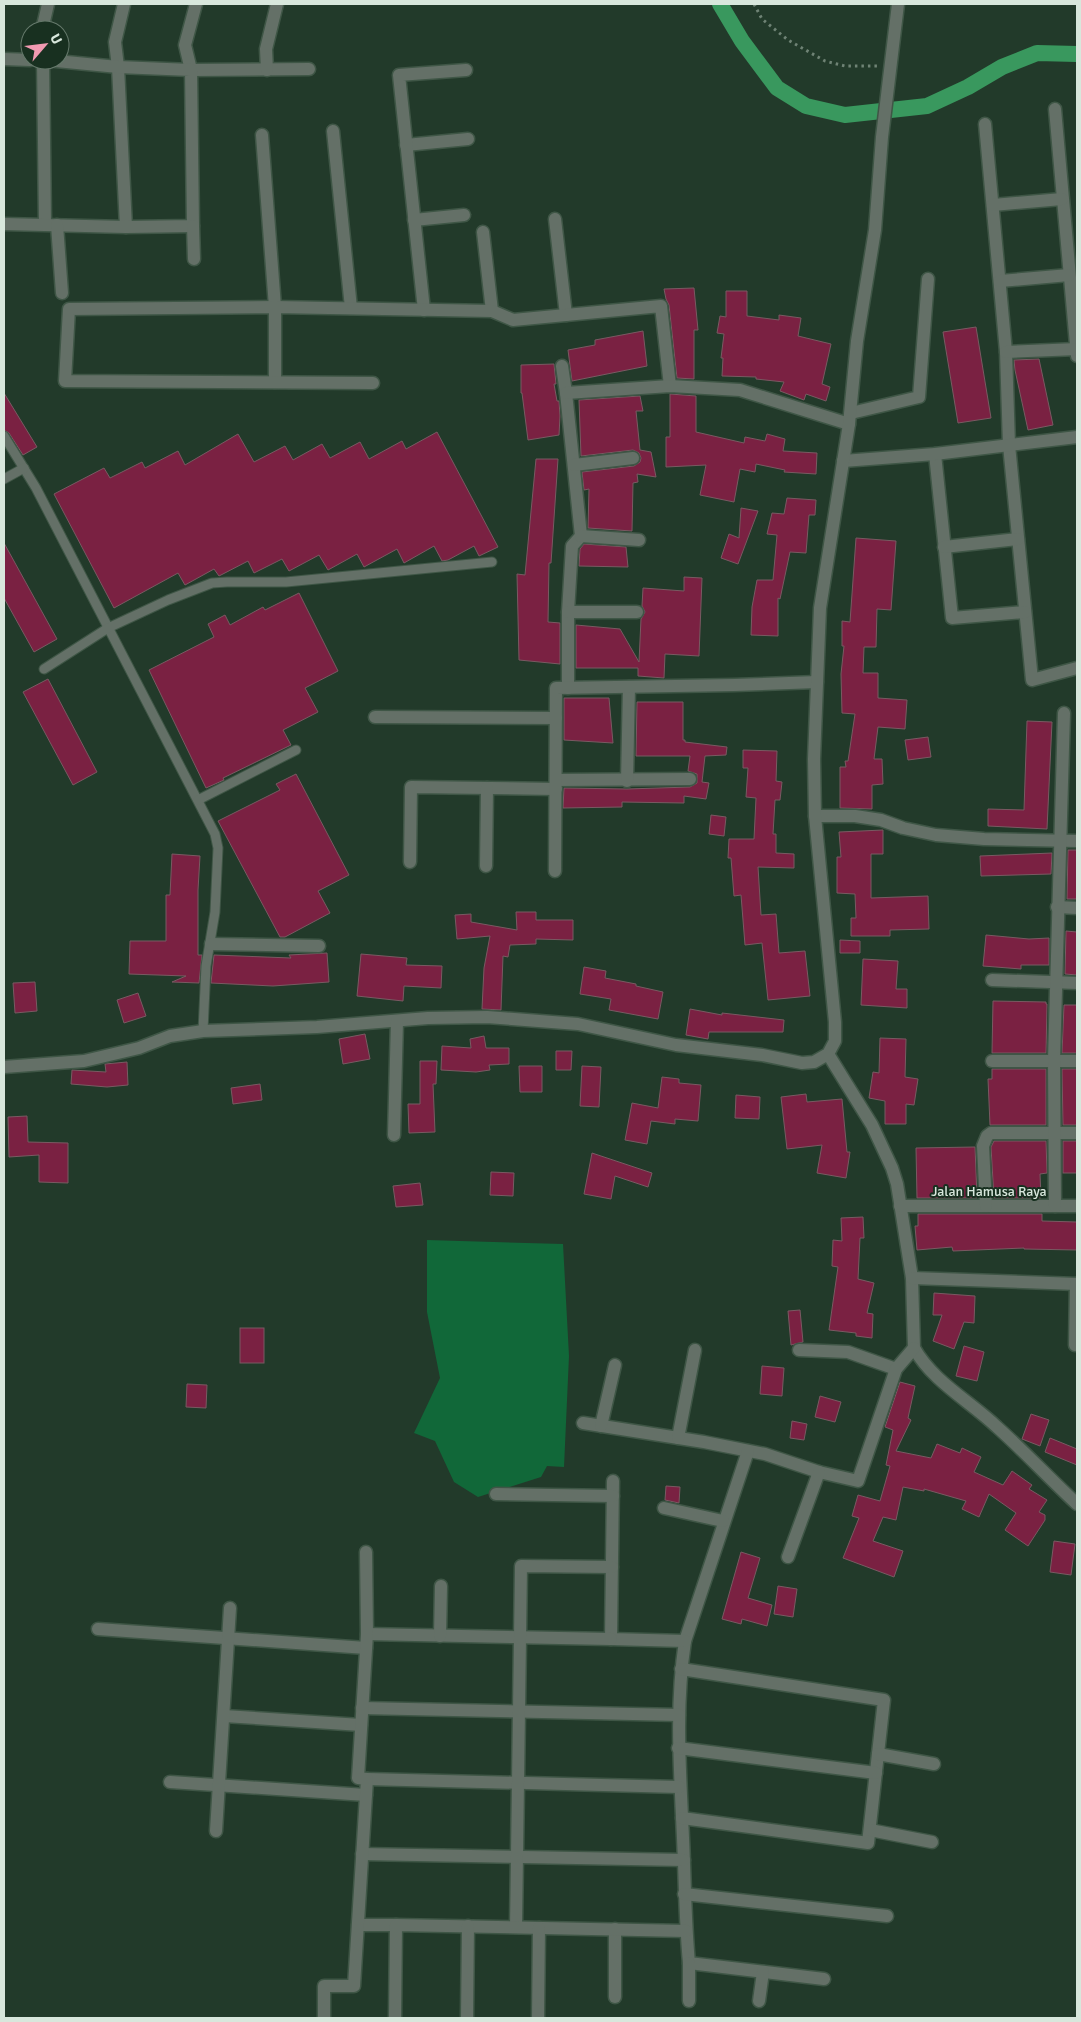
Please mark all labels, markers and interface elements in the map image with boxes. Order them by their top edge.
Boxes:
north arrow [20,20,70,70]
text: U [46,31,66,47]
street label: Jalan Hamusa Raya [931,1183,1047,1200]

